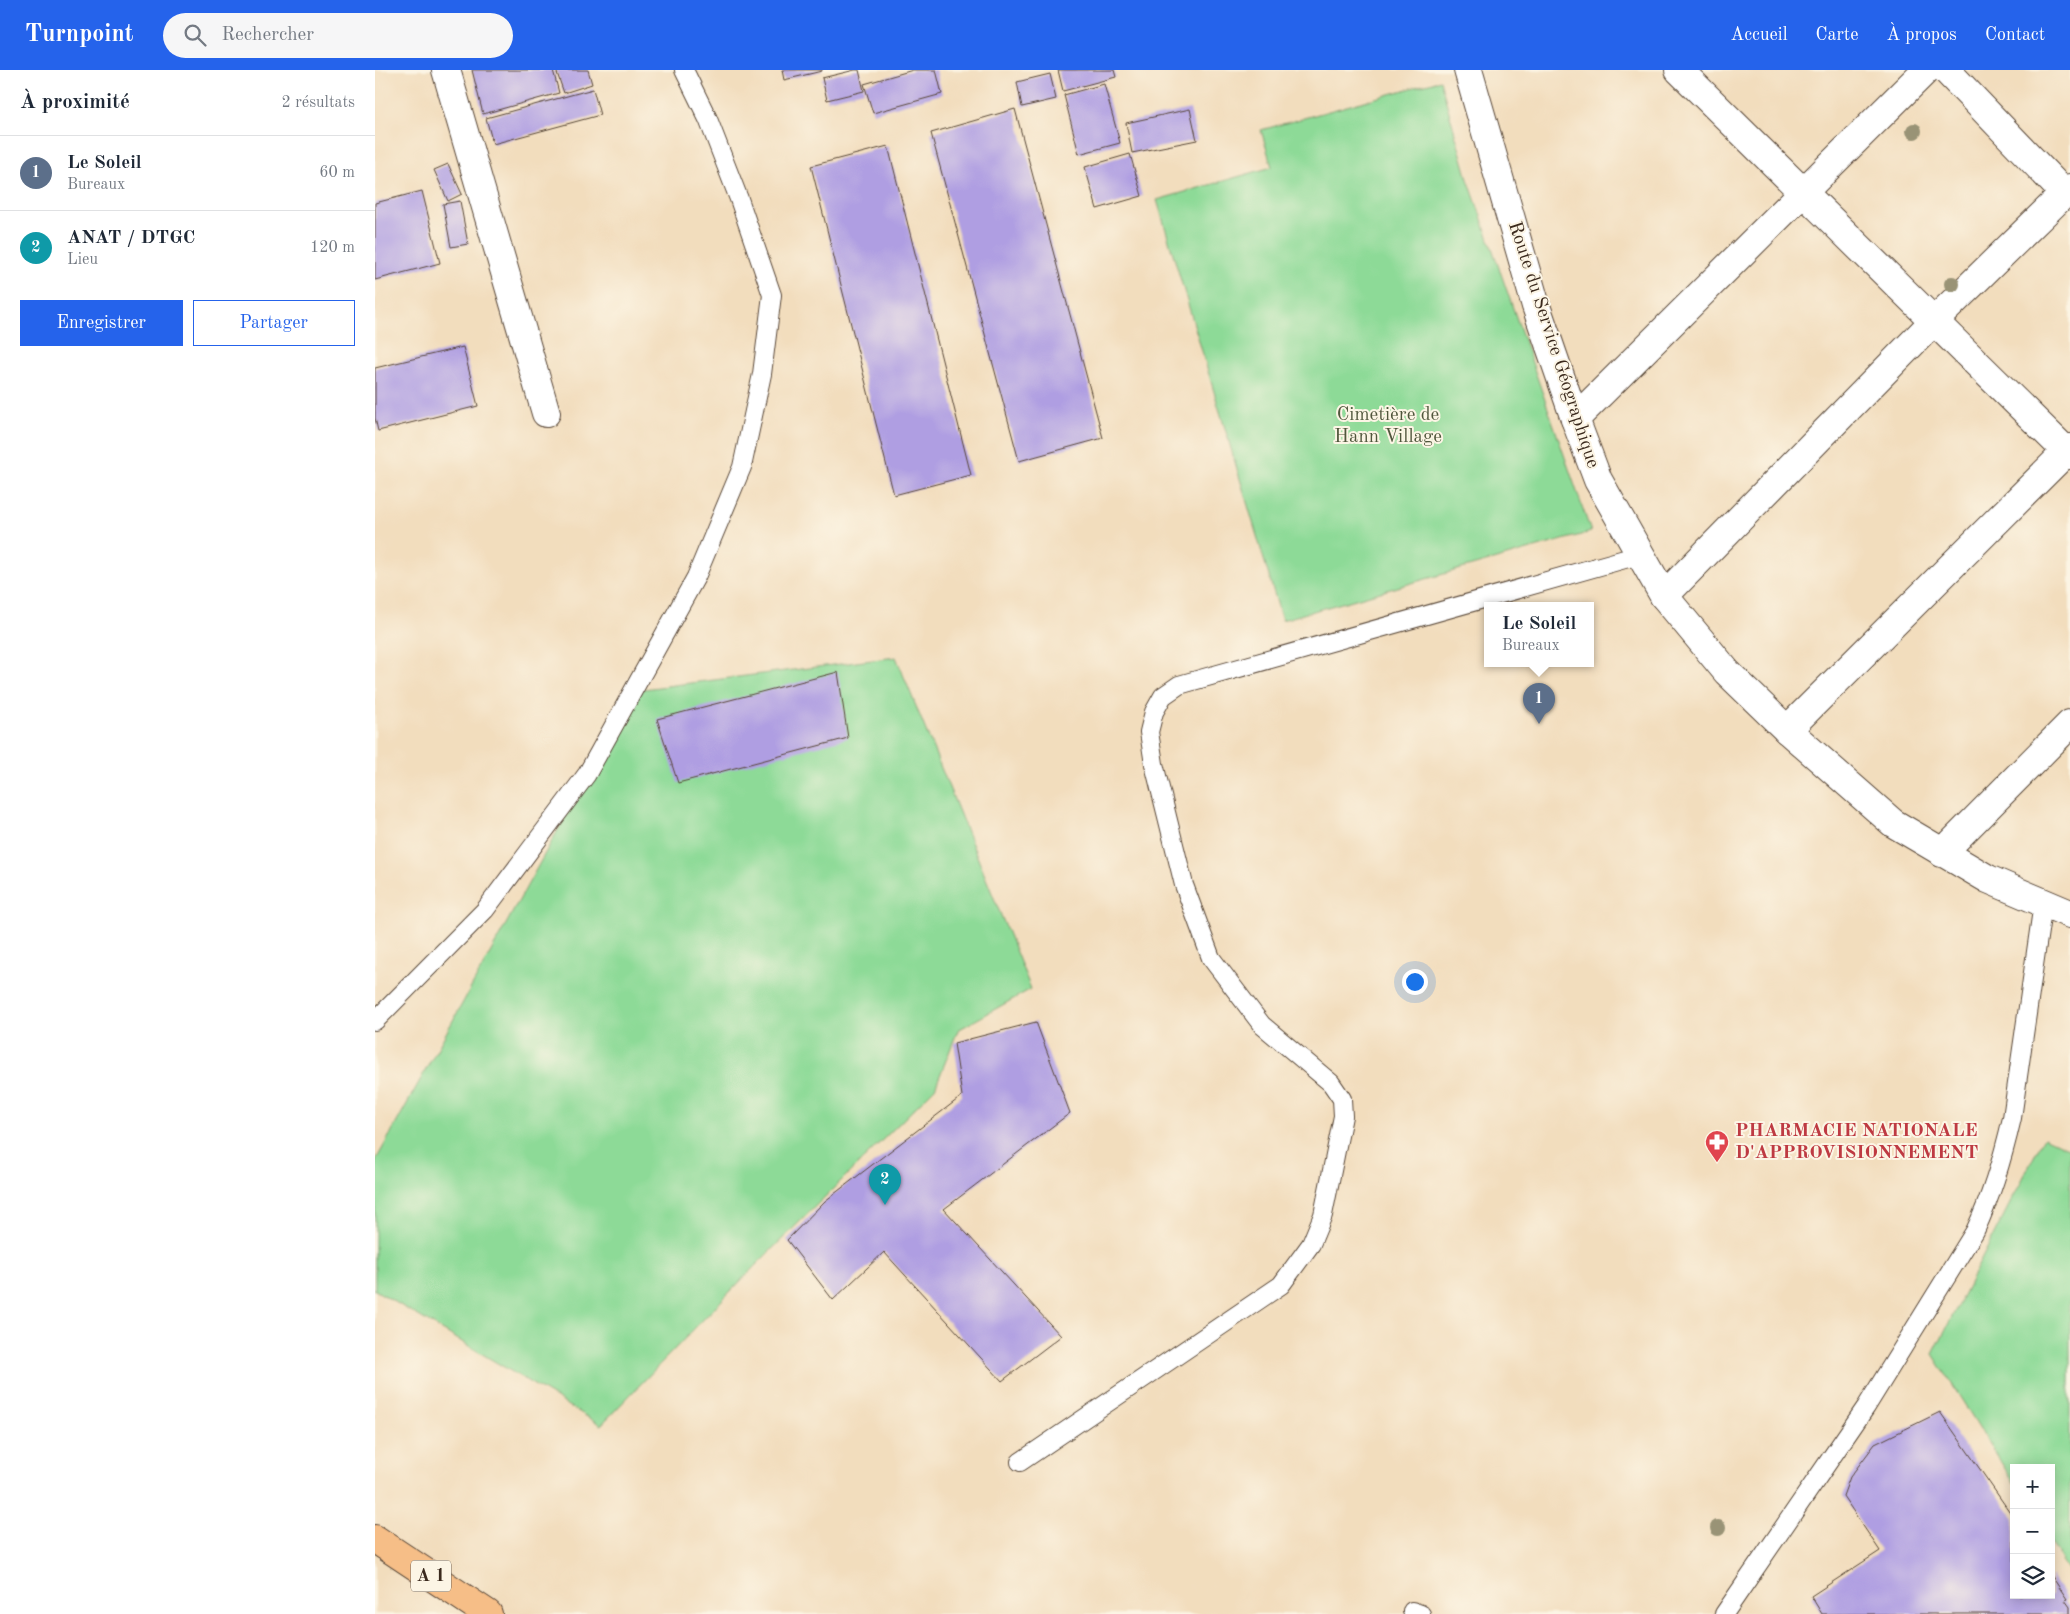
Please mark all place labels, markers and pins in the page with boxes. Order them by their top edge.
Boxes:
pin: 1 [1523,683,1555,724]
place label: PHARMACIE NATIONALE D'APPROVISIONNEMENT [1735,1122,1978,1163]
pharmacy icon: PHARMACIE NATIONALE D'APPROVISIONNEMENT [1704,1129,1730,1163]
pin: 2 [869,1164,901,1205]

